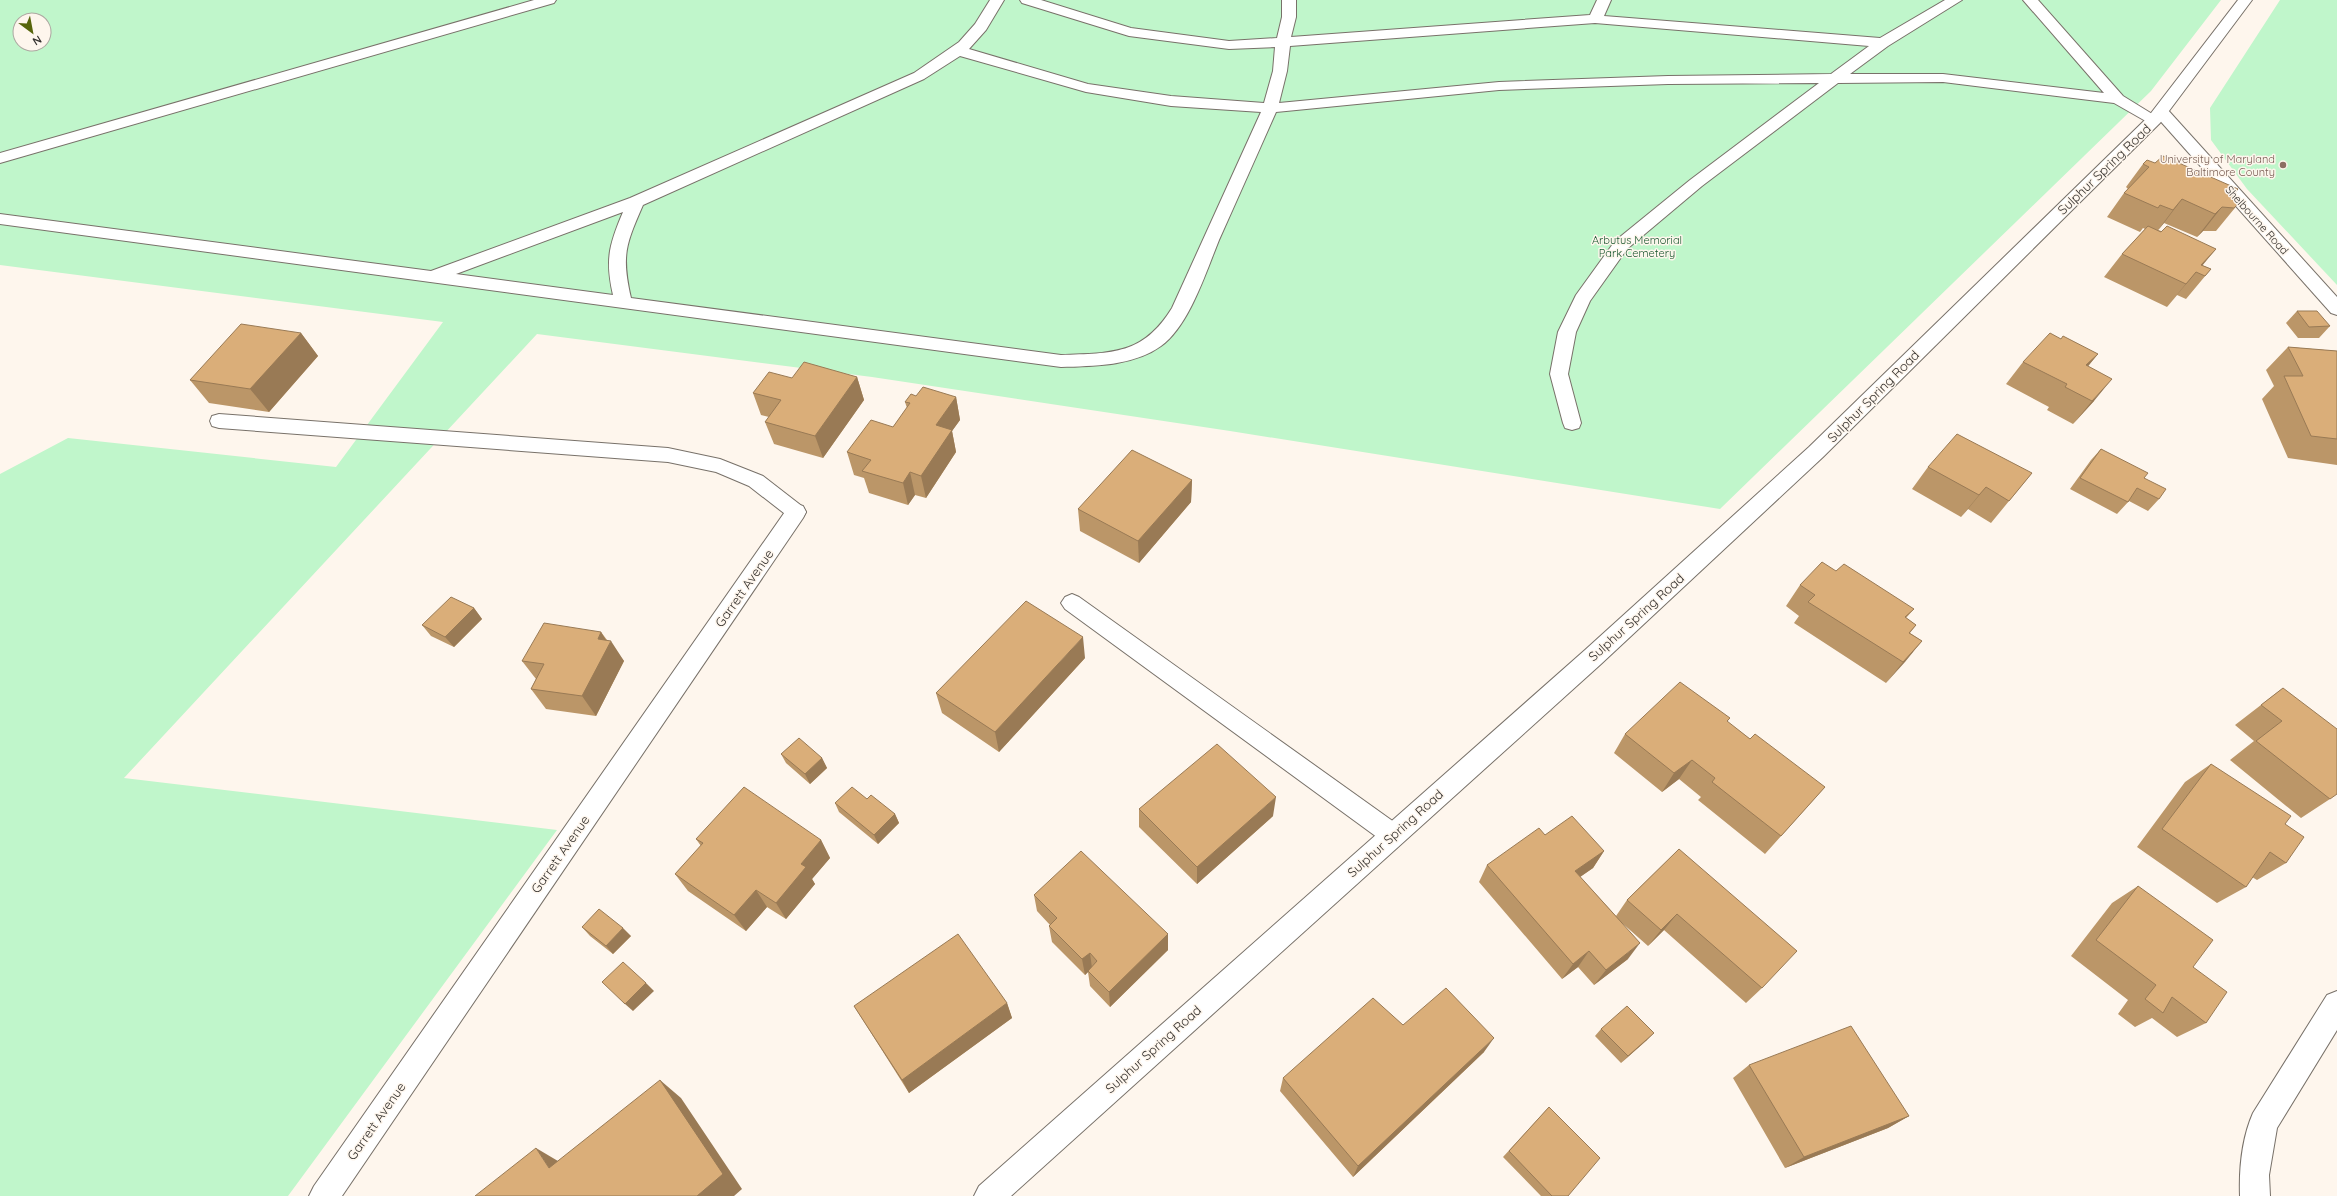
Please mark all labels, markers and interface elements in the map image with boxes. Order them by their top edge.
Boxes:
north arrow [12,12,52,52]
text: N [30,32,44,49]
street label: Sulphur Spring Road [2054,120,2154,218]
place label: University of Maryland Baltimore County [2160,152,2275,179]
marker: University of Maryland Baltimore County [2278,160,2288,170]
street label: Shelbourne Road [2222,183,2292,257]
park label: Arbutus Memorial Park Cemetery [1592,233,1682,260]
street label: Sulphur Spring Road [1824,347,1922,445]
street label: Garrett Avenue [711,546,777,630]
street label: Sulphur Spring Road [1585,570,1687,664]
street label: Sulphur Spring Road [1344,786,1446,880]
street label: Garrett Avenue [527,812,593,896]
street label: Sulphur Spring Road [1102,1002,1204,1096]
street label: Garrett Avenue [343,1079,409,1163]

